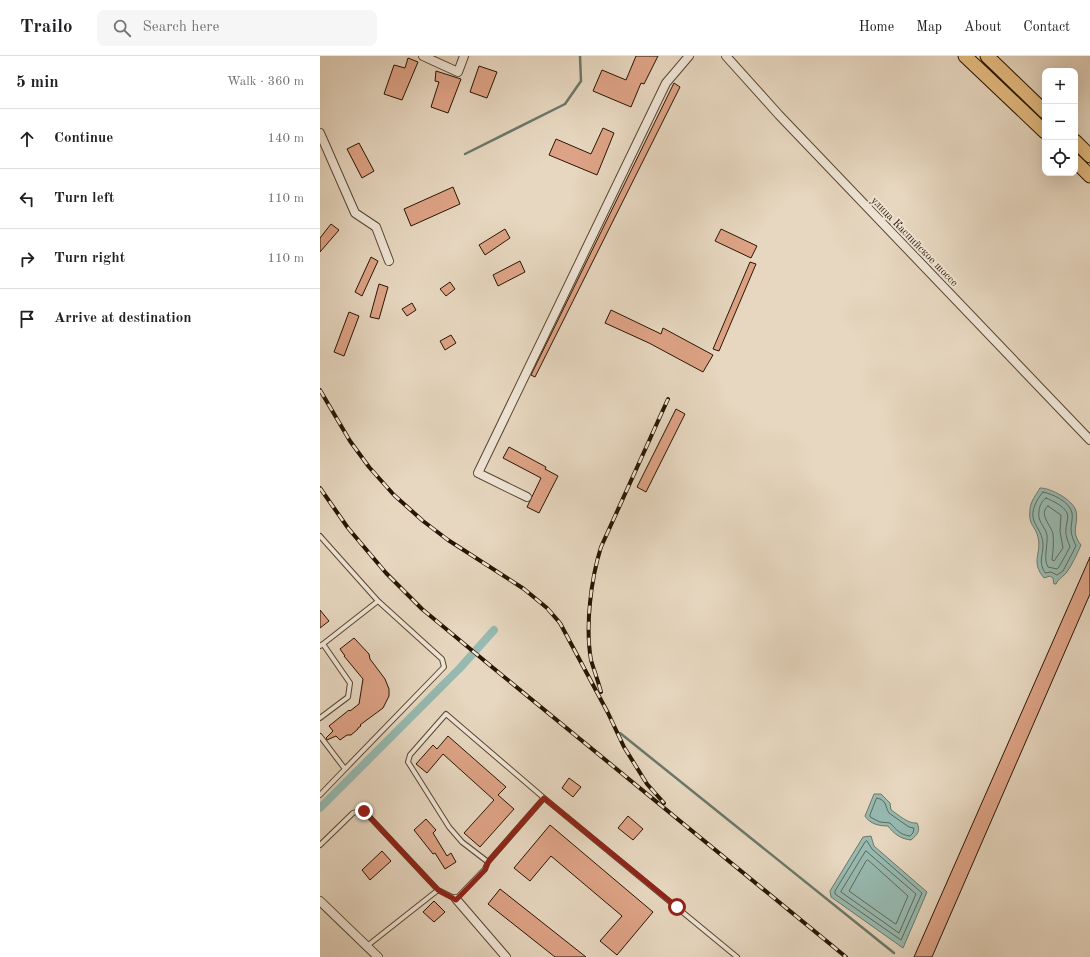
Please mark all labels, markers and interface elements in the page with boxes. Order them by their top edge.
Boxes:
search box [97,10,377,46]
icon: search [111,17,133,39]
text: Trailo [20,18,73,37]
text: Search here [143,20,219,35]
text: Home [859,20,894,34]
text: Map [916,20,942,34]
text: About [964,20,1001,34]
text: Contact [1023,20,1070,34]
map controls [1042,68,1078,176]
button: + [1042,68,1078,104]
text: 5 min [16,74,59,91]
text: Walk · 360 m [227,75,304,88]
button: − [1042,104,1078,140]
icon: ahead [16,128,38,150]
text: Continue [54,131,113,146]
text: 140 m [267,132,304,145]
button: locate [1042,140,1078,176]
icon: left [16,188,38,210]
text: Turn left [54,191,114,206]
text: 110 m [267,192,304,205]
street label: улица Каспийское шоссе [868,195,959,289]
icon: right [16,248,38,270]
text: Turn right [54,251,125,266]
text: 110 m [267,252,304,265]
icon: arrive [16,308,38,330]
text: Arrive at destination [54,311,192,326]
route end [355,802,373,820]
route start [668,898,686,916]

